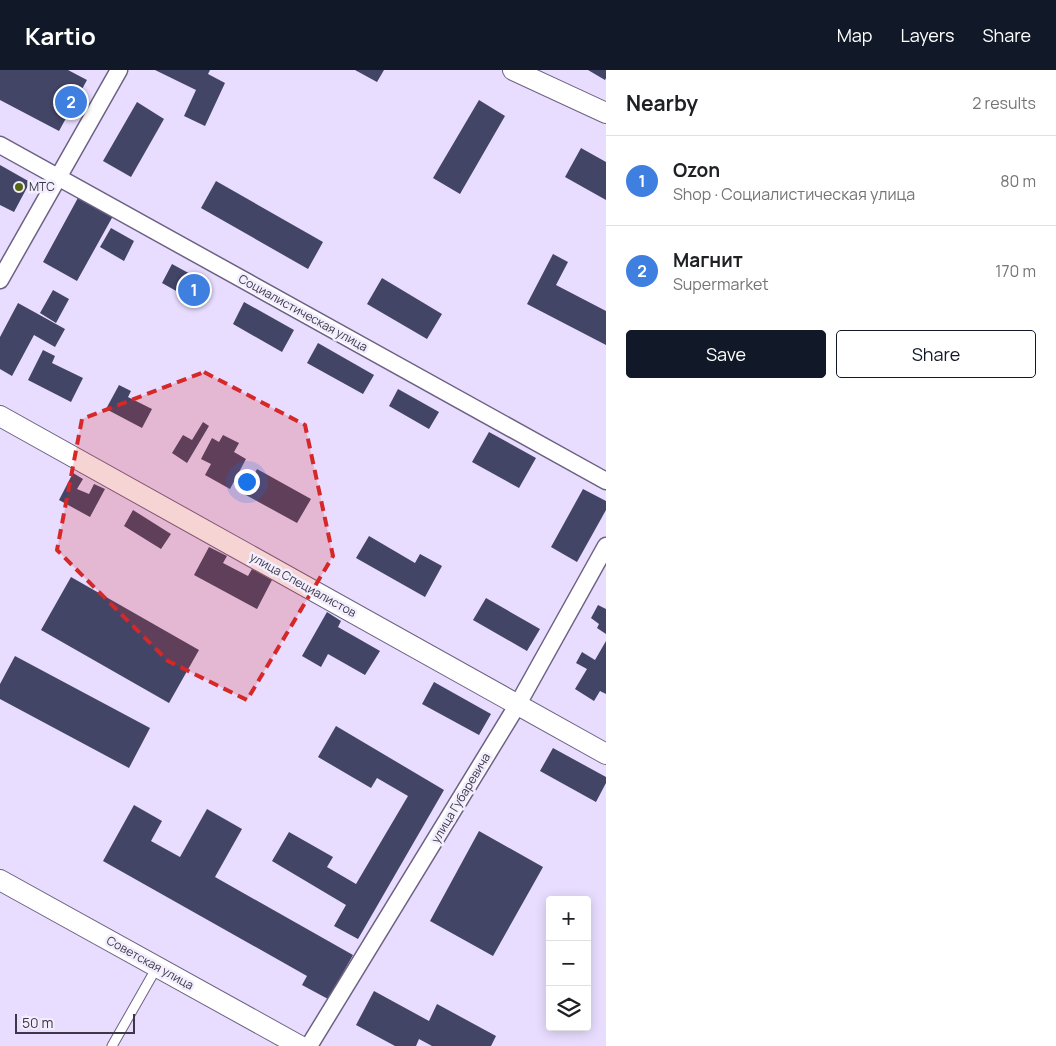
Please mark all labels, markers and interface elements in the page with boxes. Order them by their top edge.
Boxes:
text: Kartio [25,19,96,52]
text: Map [837,23,872,47]
text: Layers [900,23,954,47]
text: Share [982,23,1031,47]
pin: 2 [55,83,87,121]
text: Nearby [626,89,698,117]
text: 2 results [972,92,1036,114]
text: Ozon [673,157,720,183]
text: 1 [638,170,646,192]
text: 80 m [1000,170,1036,192]
place label: МТС [29,178,55,195]
marker: МТС [13,181,25,193]
text: Shop · Социалистическая улица [673,183,915,205]
text: Магнит [673,247,743,273]
text: 2 [637,260,647,282]
text: 170 m [995,260,1036,282]
street label: Социалистическая улица [236,270,371,355]
pin: 1 [178,271,210,309]
text: Supermarket [673,273,769,295]
button: Save [626,330,826,378]
button: Share [836,330,1036,378]
your location [234,469,260,495]
street label: улица Специалистов [247,548,360,621]
street label: улица Губаревича [427,749,494,846]
map controls [546,896,591,1031]
button: + [546,896,591,941]
street label: Советская улица [104,932,197,994]
button: − [546,941,591,986]
button: layers [546,986,591,1031]
scale bar [15,1011,135,1034]
text: 50 m [22,1013,53,1032]

